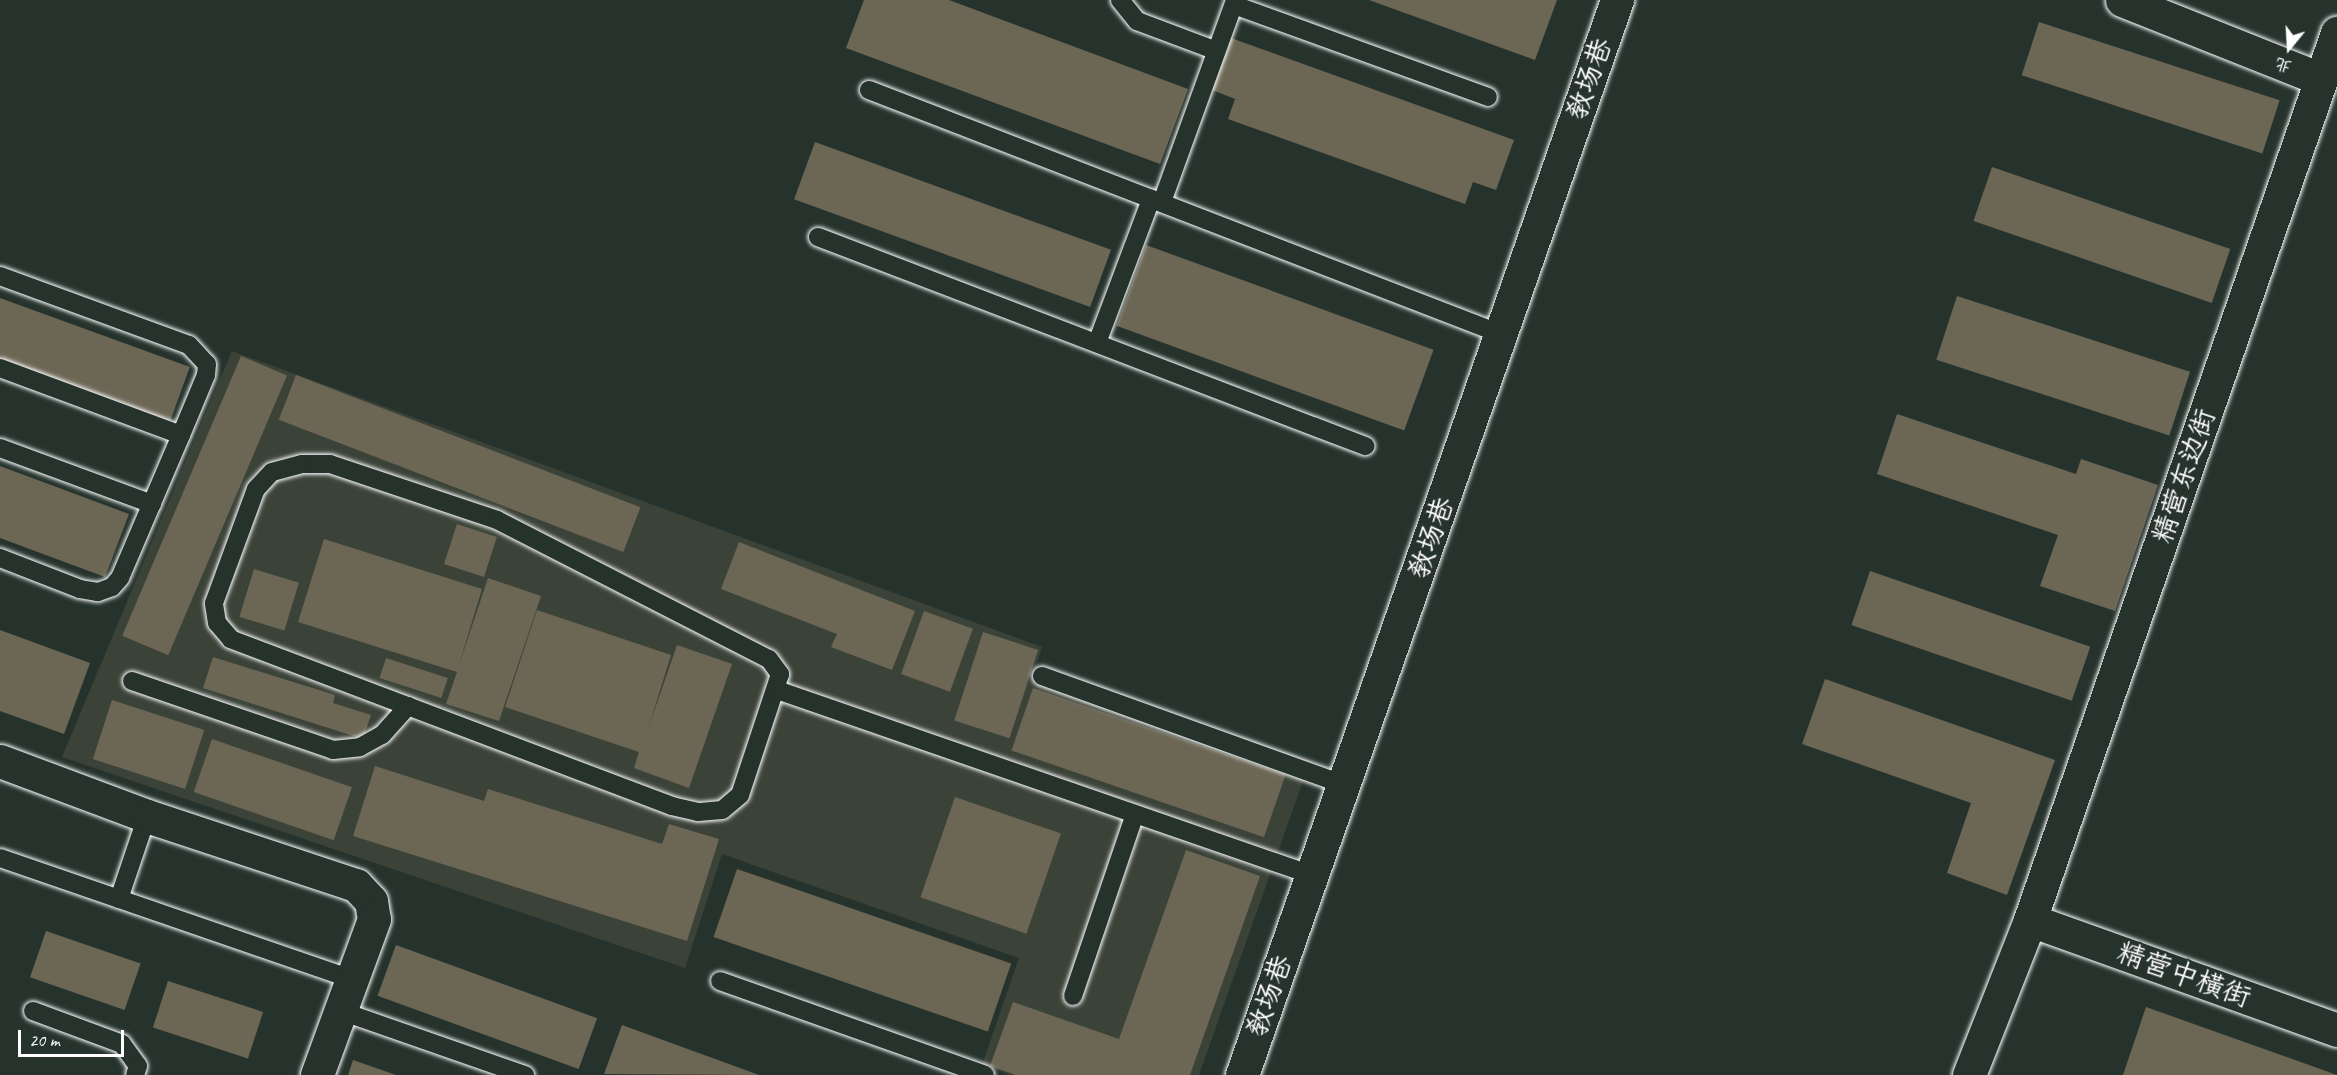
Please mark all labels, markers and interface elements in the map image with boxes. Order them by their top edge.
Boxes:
north arrow [2259,18,2319,78]
street label: 教场巷 [1559,34,1619,124]
text: 北 [2273,53,2294,77]
street label: 精营东边街 [2145,404,2223,548]
street label: 教场巷 [1401,493,1461,583]
street label: 精营中横街 [2112,935,2256,1015]
street label: 教场巷 [1239,951,1299,1041]
scale bar [21,1018,128,1056]
text: 20 m [29,1029,60,1051]

